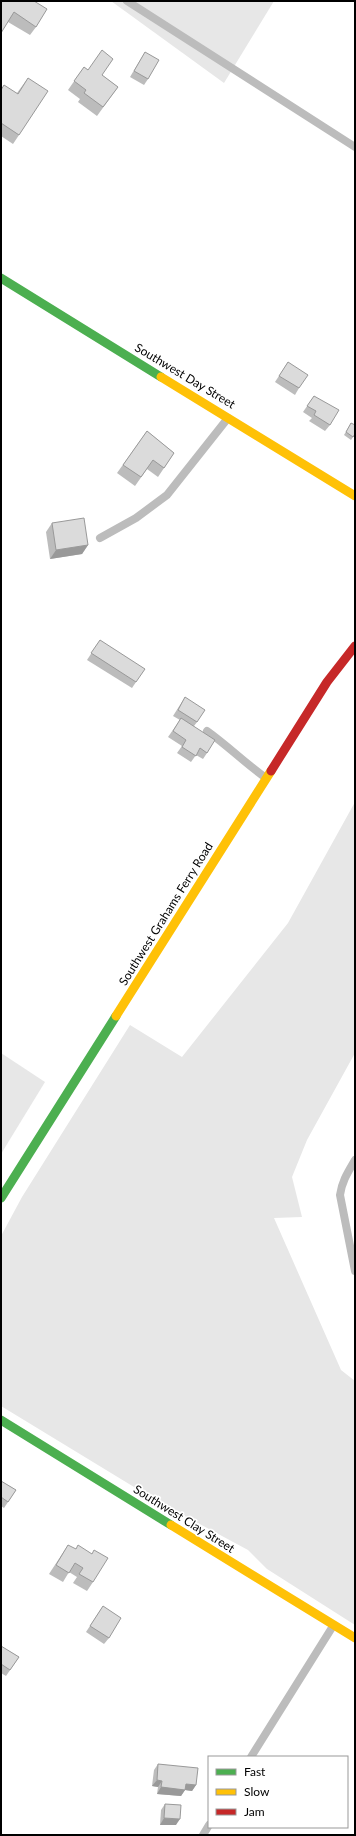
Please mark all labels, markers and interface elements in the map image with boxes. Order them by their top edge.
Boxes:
street label: Southwest Day Street [132,340,239,412]
street label: Southwest Grahams Ferry Road [115,839,216,988]
street label: Southwest Clay Street [131,1481,238,1556]
legend [208,1756,348,1828]
text: Fast [244,1764,266,1779]
text: Slow [244,1784,270,1799]
text: Jam [244,1804,265,1819]

